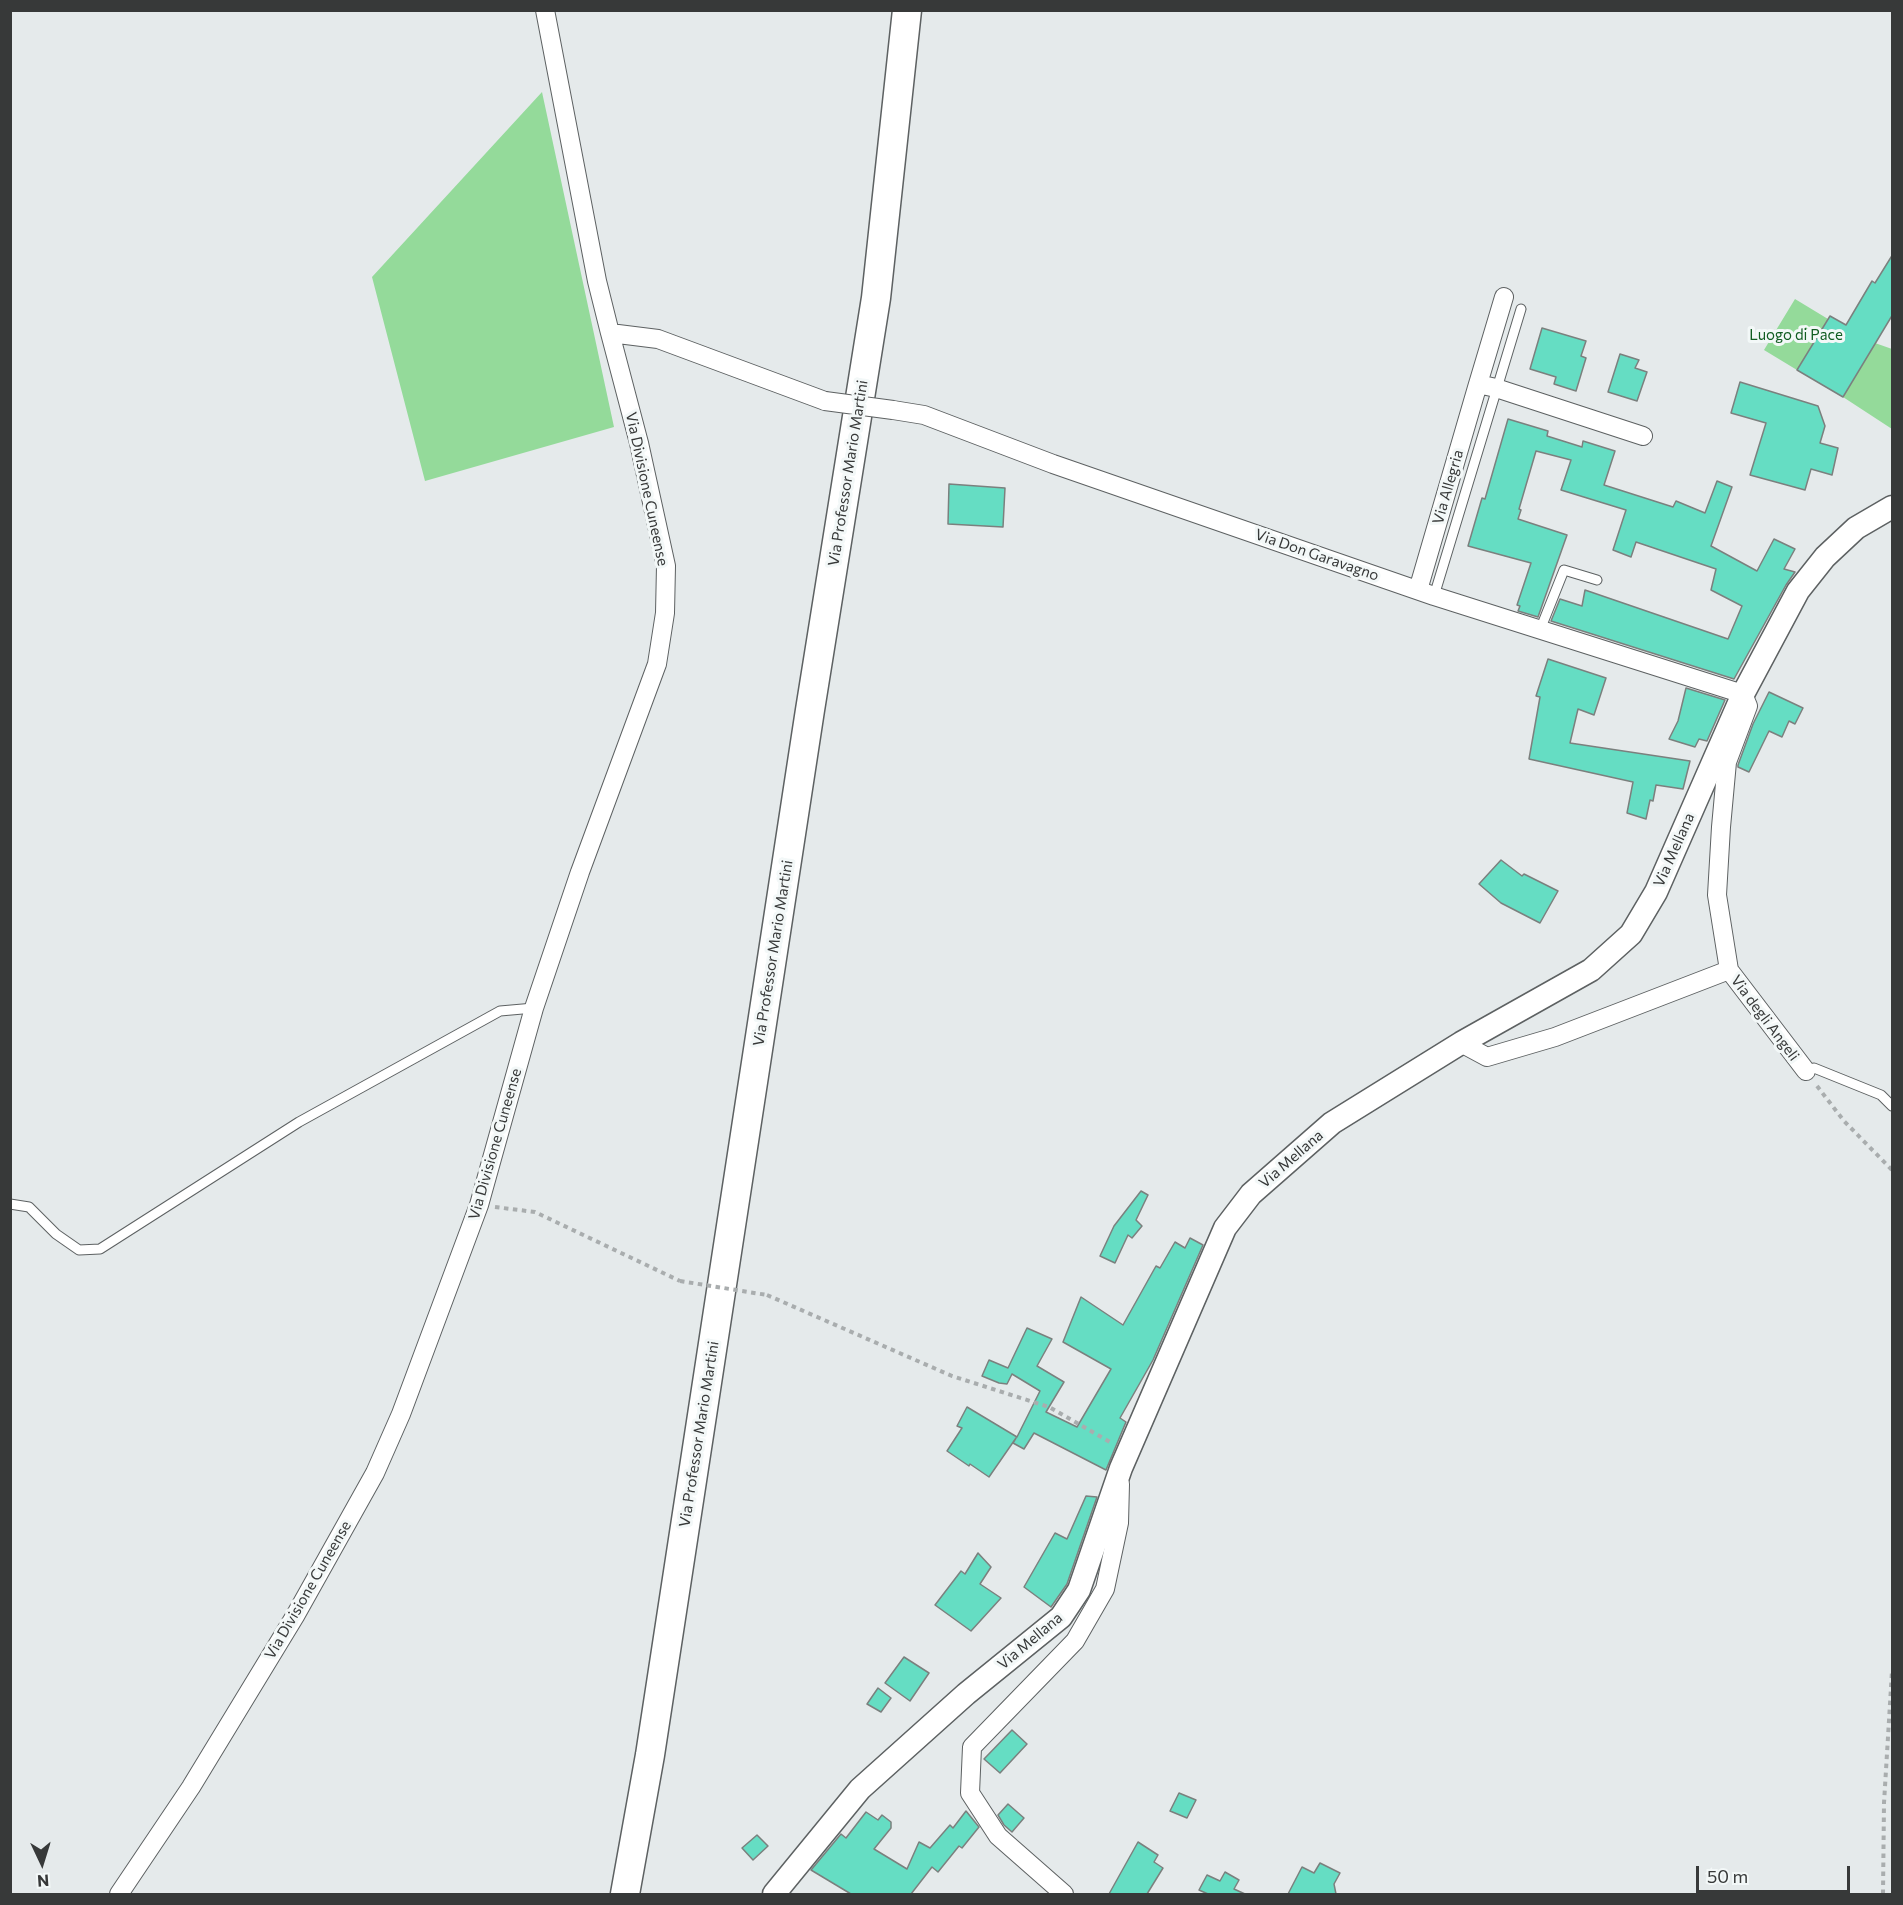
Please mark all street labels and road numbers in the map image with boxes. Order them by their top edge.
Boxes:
street label: Via Professor Mario Martini [824,379,872,567]
street label: Via Divisione Cuneense [622,410,672,568]
street label: Via Allegria [1429,448,1467,526]
street label: Via Don Garavagno [1253,525,1381,585]
street label: Via Mellana [1650,810,1698,890]
street label: Via Professor Mario Martini [749,859,797,1047]
street label: Via degli Angeli [1727,972,1803,1064]
street label: Via Divisione Cuneense [465,1066,525,1222]
street label: Via Mellana [1255,1126,1327,1192]
street label: Via Professor Mario Martini [675,1340,723,1528]
street label: Via Divisione Cuneense [261,1518,355,1662]
street label: Via Mellana [994,1609,1066,1673]

